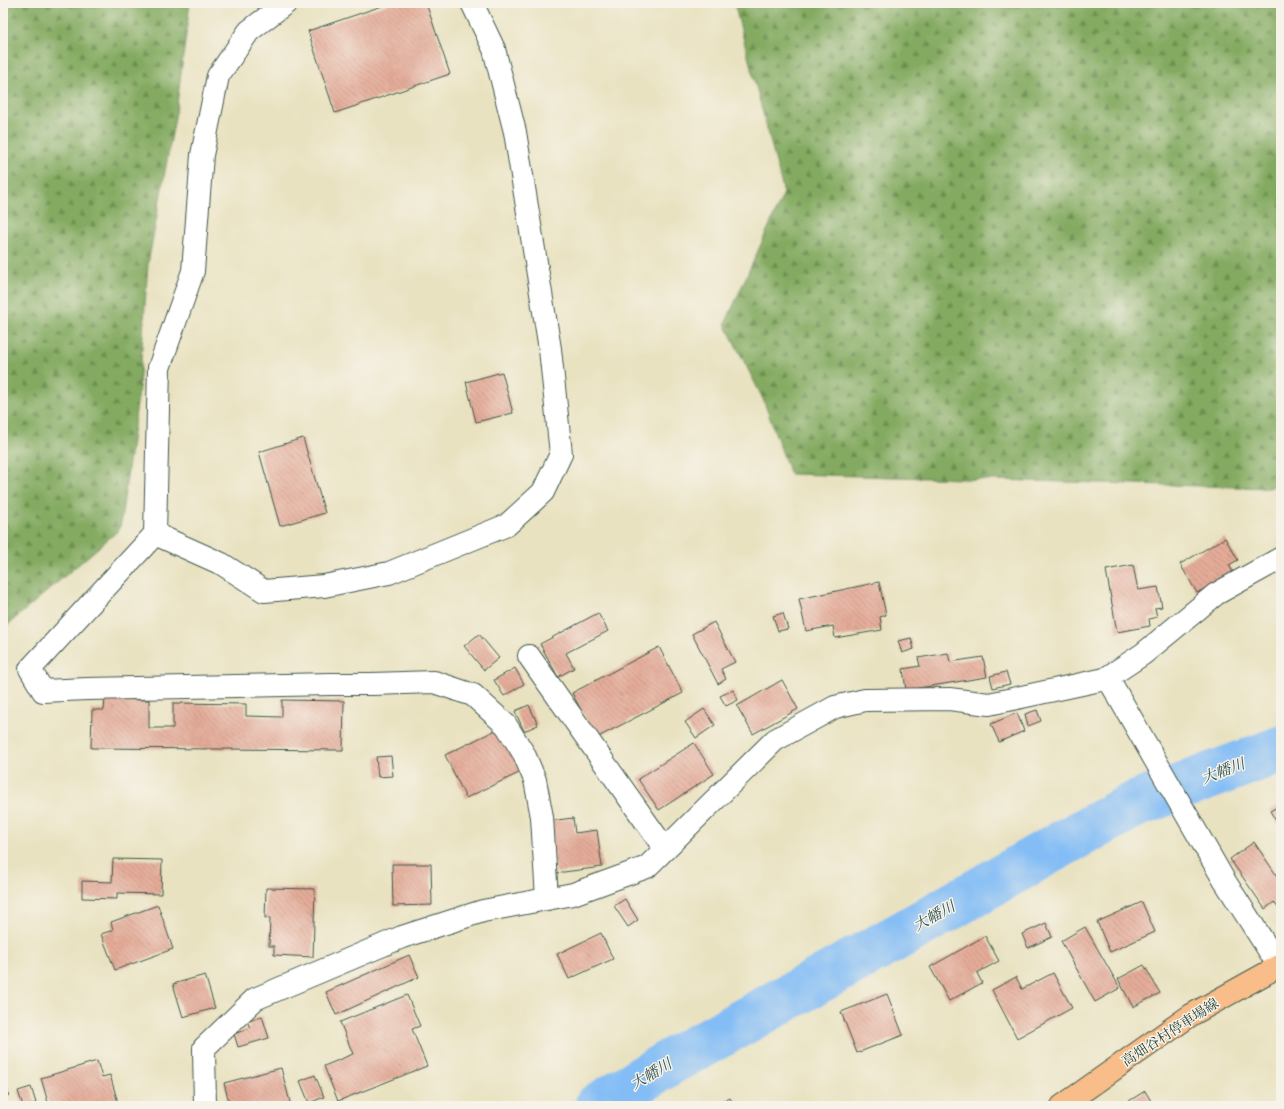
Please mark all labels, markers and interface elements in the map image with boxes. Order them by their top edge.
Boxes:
water label: 大幡川 [1198,752,1249,788]
water label: 大幡川 [909,895,960,936]
street label: 高畑谷村停車場線 [1118,993,1222,1071]
water label: 大幡川 [626,1052,677,1094]

